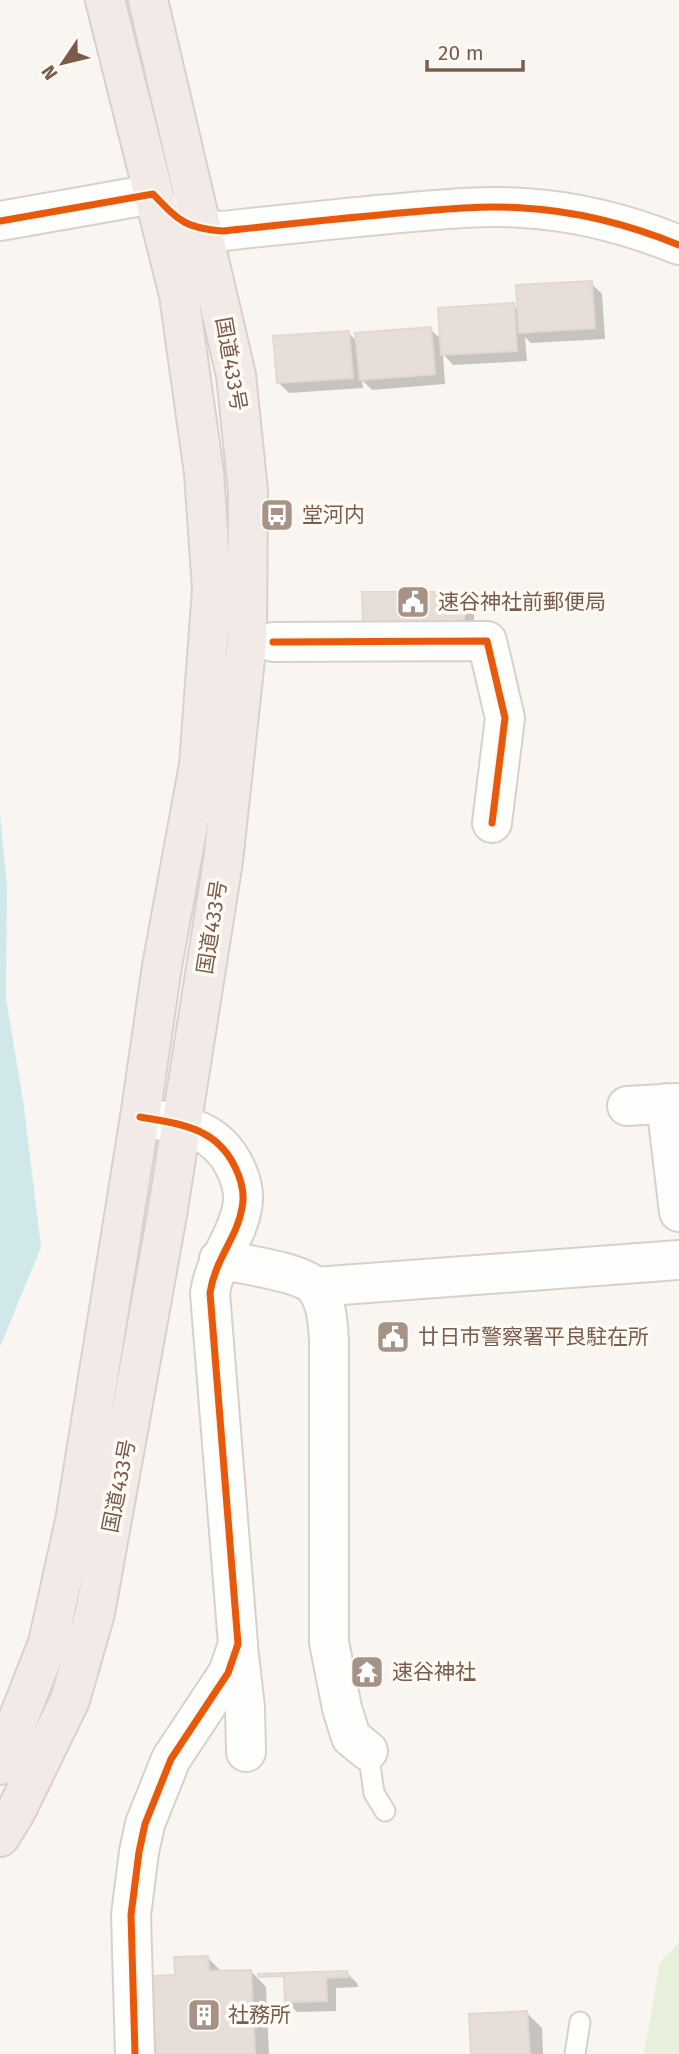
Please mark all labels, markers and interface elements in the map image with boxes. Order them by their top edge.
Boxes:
north arrow [28,28,98,98]
scale bar [427,28,523,72]
text: 20 m [438,40,484,66]
text: N [36,61,63,84]
street label: 国道433号 [210,315,252,413]
bus stop icon: 堂河内 [258,496,296,534]
place label: 堂河内 [302,502,365,528]
public building icon: 速谷神社前郵便局 [394,583,432,621]
place label: 速谷神社前郵便局 [438,589,606,615]
street label: 国道433号 [192,878,232,976]
public building icon: 廿日市警察署平良駐在所 [374,1318,412,1356]
place label: 廿日市警察署平良駐在所 [418,1324,649,1350]
street label: 国道433号 [97,1437,141,1535]
temple icon: 速谷神社 [348,1653,386,1691]
place label: 速谷神社 [392,1659,476,1685]
building icon: 社務所 [185,1996,223,2034]
place label: 社務所 [228,2002,291,2028]

